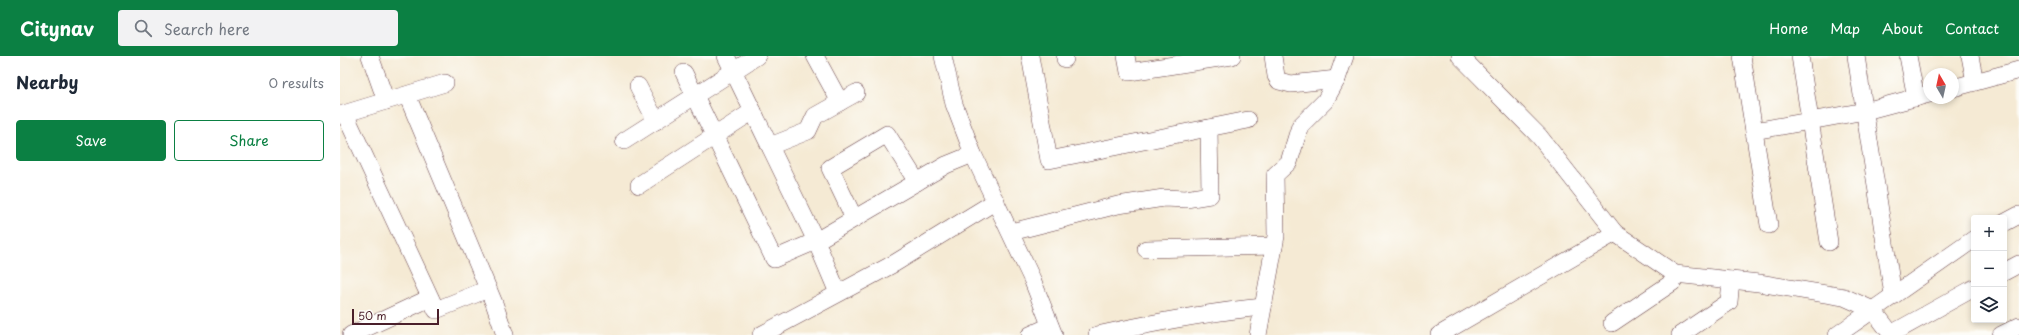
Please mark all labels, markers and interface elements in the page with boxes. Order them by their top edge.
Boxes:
search box [118,10,398,46]
text: Citynav [20,14,94,42]
icon: search [132,17,154,39]
text: Search here [164,17,250,40]
text: Home [1769,18,1808,39]
text: Map [1830,18,1860,39]
text: About [1882,18,1923,39]
text: Contact [1945,18,1999,39]
north arrow [1923,68,1959,104]
text: Nearby [16,69,78,95]
text: 0 results [269,73,324,92]
button: Save [16,120,166,161]
button: Share [174,120,324,161]
map controls [1971,215,2007,323]
button: + [1971,215,2007,251]
button: − [1971,251,2007,287]
button: layers [1971,287,2007,323]
scale bar [352,307,439,326]
text: 50 m [358,307,387,324]

